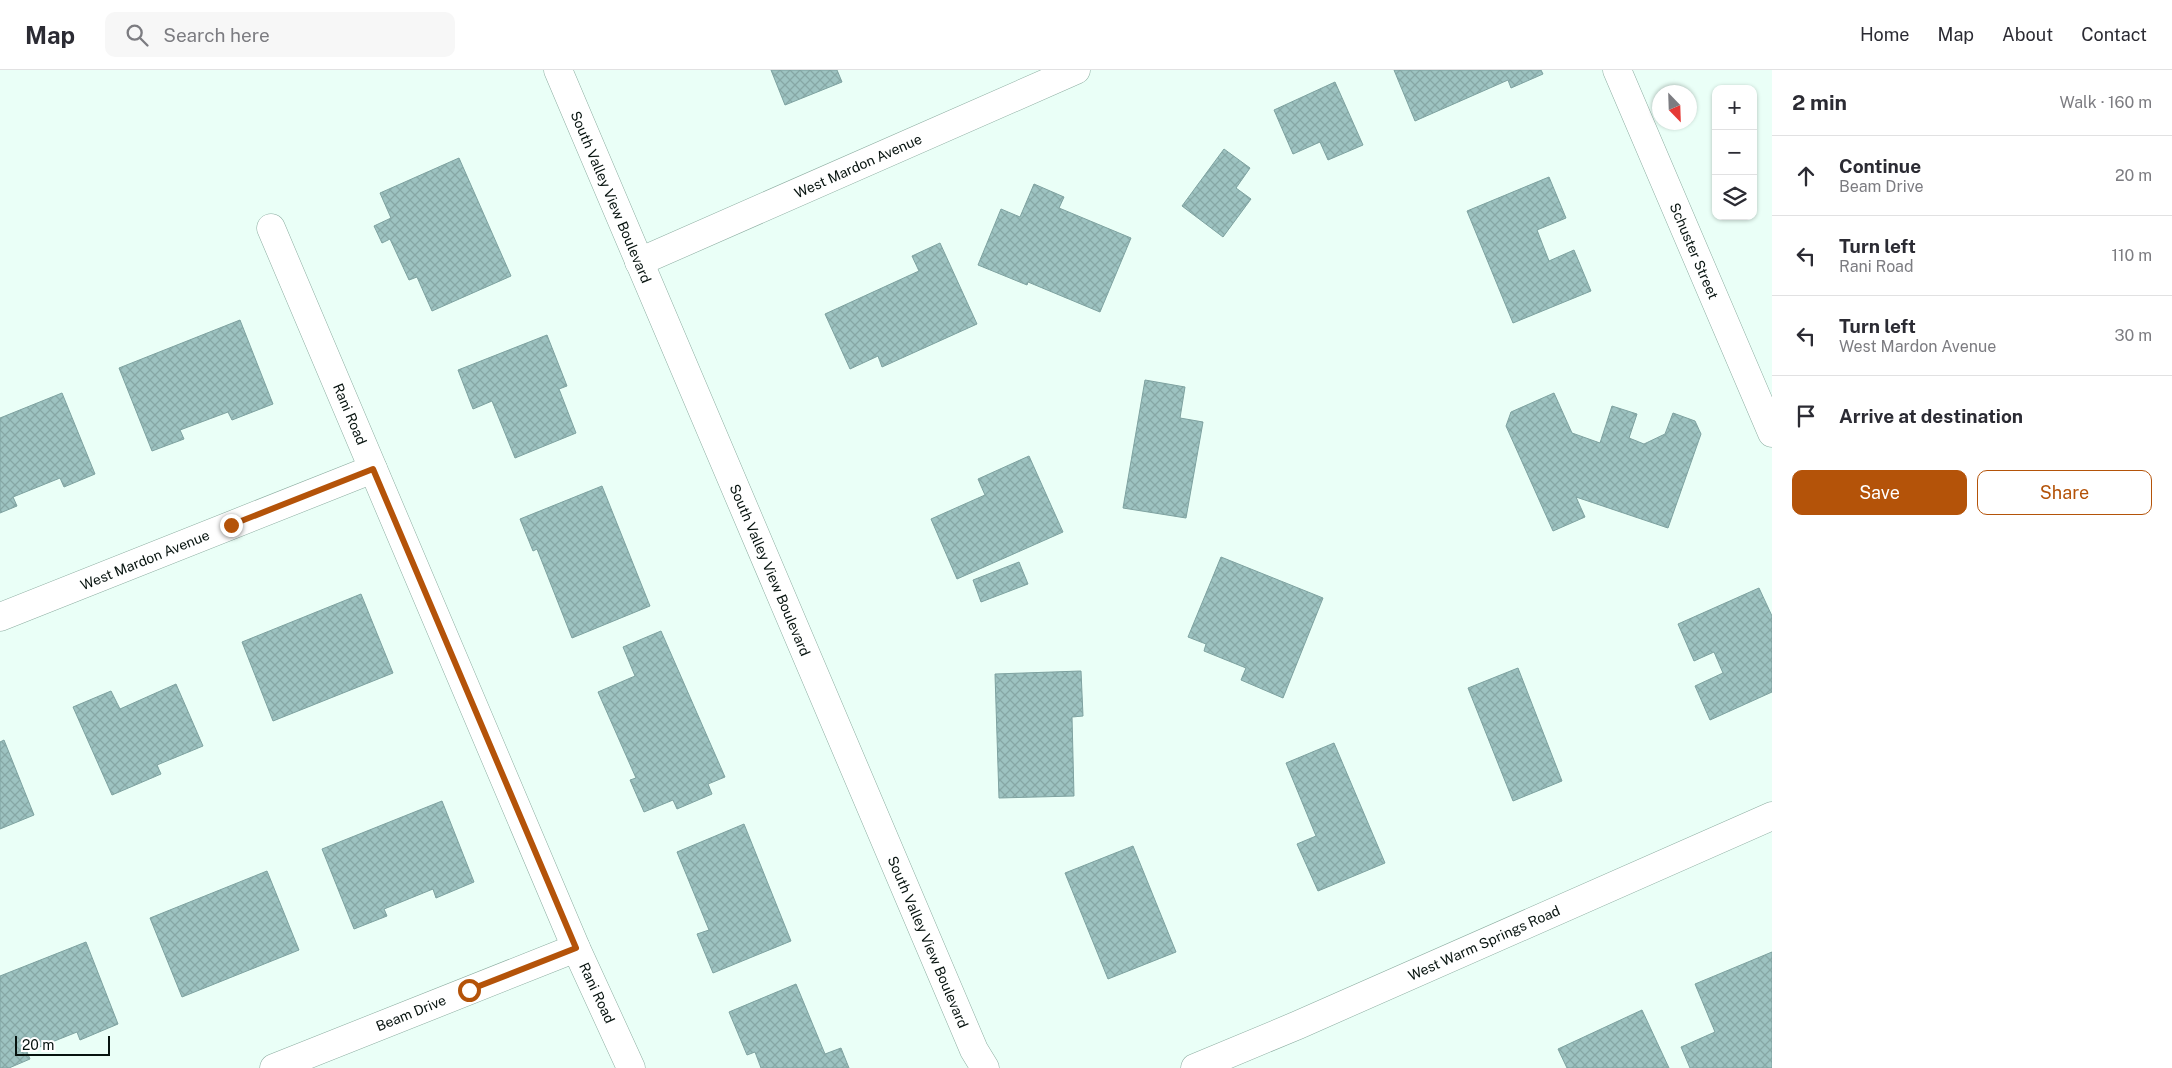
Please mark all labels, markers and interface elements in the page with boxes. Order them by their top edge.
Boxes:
search box [105,12,455,57]
text: Map [25,21,75,49]
icon: search [123,21,151,49]
text: Search here [163,24,270,46]
text: Home [1860,24,1910,45]
text: Map [1938,24,1974,45]
text: About [2002,24,2053,45]
text: Contact [2081,24,2147,45]
north arrow [1652,85,1697,130]
map controls [1712,85,1757,220]
button: + [1712,85,1757,130]
text: 2 min [1792,90,1847,115]
text: Walk · 160 m [2060,93,2152,112]
street label: South Valley View Boulevard [567,109,655,285]
button: − [1712,130,1757,175]
street label: West Mardon Avenue [792,131,924,201]
text: Continue [1839,155,1921,177]
icon: ahead [1792,162,1820,190]
text: 20 m [2115,166,2152,185]
button: layers [1712,175,1757,220]
text: Beam Drive [1839,177,1924,196]
street label: Schuster Street [1667,200,1721,302]
text: Turn left [1839,235,1916,257]
icon: left [1792,242,1820,270]
text: 110 m [2111,246,2152,265]
text: Rani Road [1839,257,1913,276]
text: Turn left [1839,315,1916,337]
icon: left [1792,322,1820,350]
text: 30 m [2115,326,2152,345]
text: West Mardon Avenue [1839,337,1996,356]
street label: Rani Road [330,381,370,447]
icon: arrive [1792,402,1820,430]
text: Arrive at destination [1839,405,2023,427]
button: Save [1792,470,1967,515]
button: Share [1977,470,2152,515]
street label: South Valley View Boulevard [726,482,814,658]
route end [220,514,243,537]
street label: West Mardon Avenue [78,527,212,593]
street label: South Valley View Boulevard [884,854,972,1030]
street label: West Warm Springs Road [1406,902,1562,984]
street label: Rani Road [576,960,618,1026]
route start [458,979,481,1002]
street label: Beam Drive [374,992,448,1034]
scale bar [15,1033,110,1056]
text: 20 m [22,1037,54,1053]

